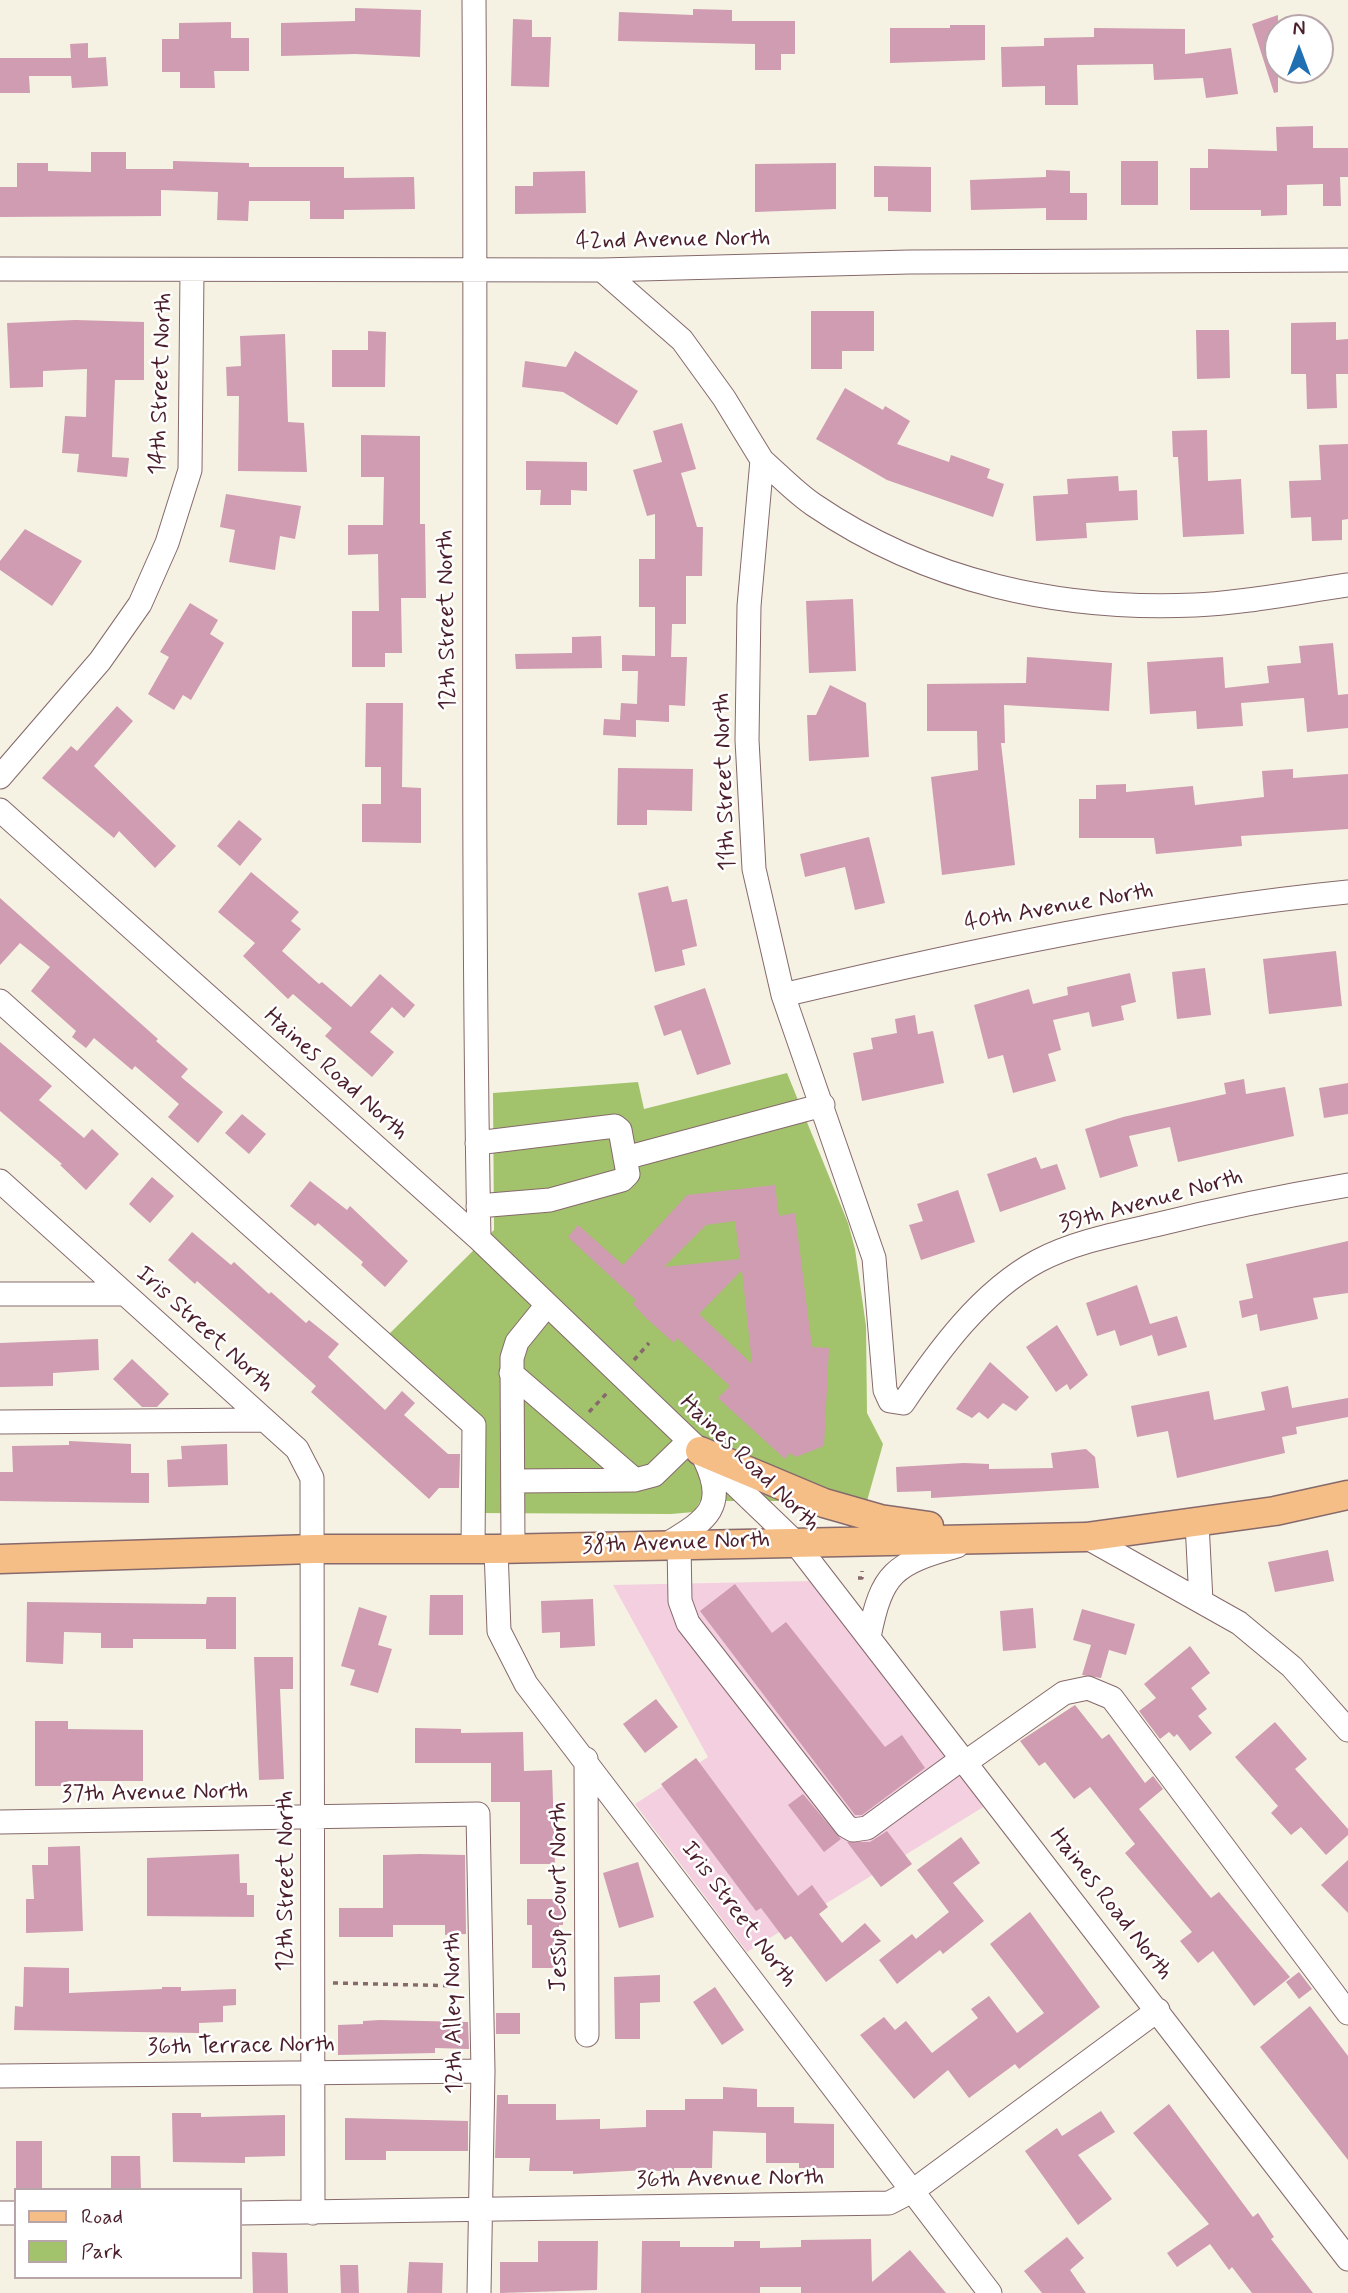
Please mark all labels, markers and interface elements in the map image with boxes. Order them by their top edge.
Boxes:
north arrow [1264,14,1334,84]
text: N [1293,17,1305,42]
street label: 42nd Avenue North [575,225,771,257]
street label: 14th Street North [144,292,180,476]
street label: 12th Street North [432,529,464,711]
street label: 11th Street North [708,692,744,872]
street label: 40th Avenue North [962,877,1156,939]
street label: Haines Road North [257,1003,413,1147]
street label: 39th Avenue North [1056,1164,1246,1240]
street label: Iris Street North [129,1261,279,1399]
street label: Haines Road North [673,1390,825,1538]
street label: 38th Avenue North [582,1526,770,1562]
street label: 37th Avenue North [61,1778,249,1810]
street label: 12th Street North [273,1791,301,1971]
street label: Jessup Court North [546,1802,574,1992]
street label: Haines Road North [1042,1823,1178,1987]
street label: Iris Street North [674,1836,802,1994]
street label: 12th Alley North [439,1932,471,2094]
street label: 36th Terrace North [147,2031,335,2063]
street label: 36th Avenue North [636,2164,824,2196]
legend [14,2188,242,2279]
text: Road [81,2203,123,2231]
text: Park [81,2238,123,2266]

